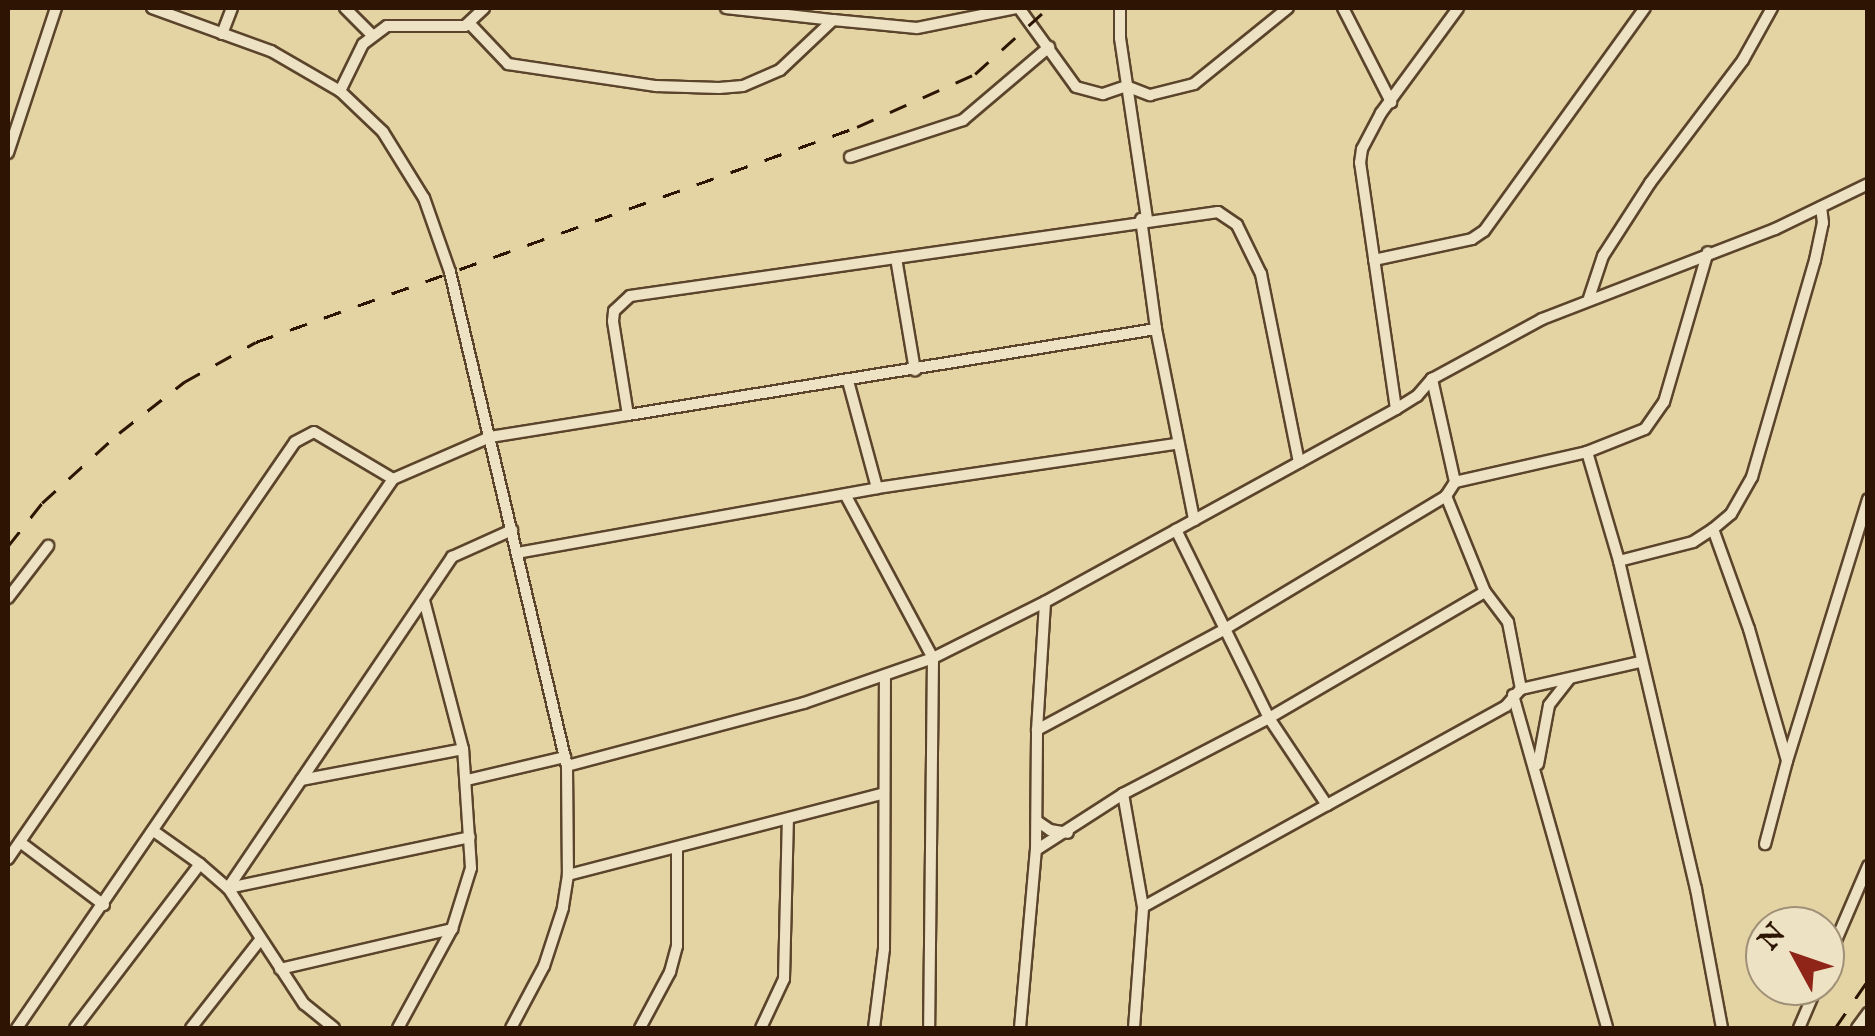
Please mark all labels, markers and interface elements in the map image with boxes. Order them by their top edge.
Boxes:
north arrow [1745,906,1845,1006]
text: N [1752,917,1794,958]

